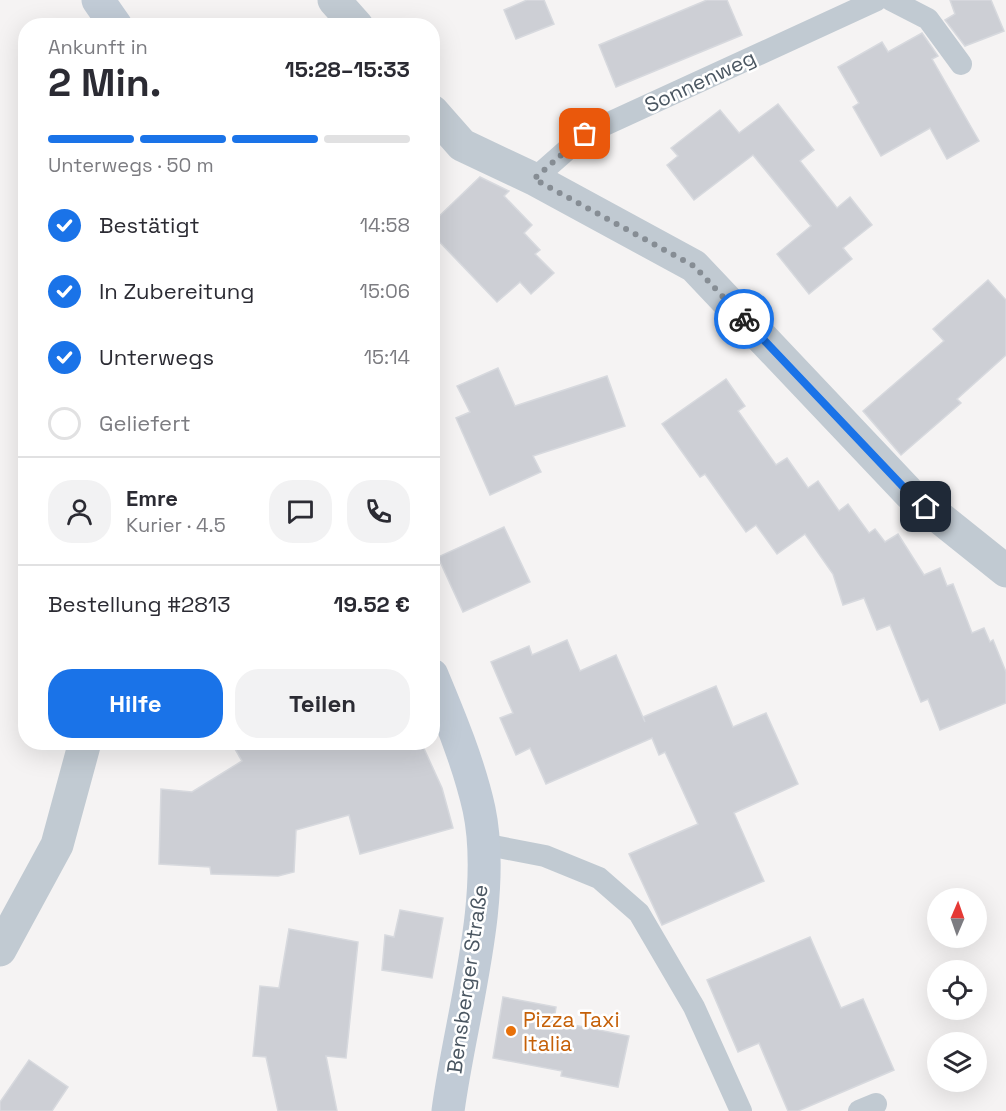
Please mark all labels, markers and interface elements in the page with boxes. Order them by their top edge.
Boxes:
text: Ankunft in [48,34,148,60]
street label: Sonnenweg [640,44,760,118]
text: 15:28–15:33 [285,55,410,83]
text: 2 Min. [48,58,162,107]
pin [559,108,610,159]
icon: bag [568,117,601,150]
text: Unterwegs · 50 m [48,152,214,178]
icon: check [48,209,81,242]
text: Bestätigt [99,211,200,239]
text: 14:58 [360,212,410,238]
icon: check [48,275,81,308]
text: In Zubereitung [99,277,254,305]
text: 15:06 [360,278,410,304]
courier [714,289,774,349]
icon: bike [728,303,761,336]
icon: check [48,341,81,374]
text: Unterwegs [99,343,214,371]
text: 15:14 [364,344,410,370]
text: Geliefert [99,409,191,437]
button: person [48,480,111,543]
button: chat [269,480,332,543]
button: phone [347,480,410,543]
pin [900,481,951,532]
text: Emre [126,484,178,512]
icon: home [909,490,942,523]
text: Kurier · 4.5 [126,512,226,538]
text: Bestellung #2813 [48,590,230,618]
text: 19.52 € [334,590,410,618]
button: Hilfe [48,669,223,738]
button: Teilen [235,669,410,738]
street label: Bensberger Straße [440,883,494,1075]
north arrow [927,888,987,948]
map controls [927,888,987,1092]
button: locate [927,960,987,1020]
place label: Pizza Taxi Italia [523,1006,620,1057]
marker: Pizza Taxi Italia [504,1024,518,1038]
button: layers [927,1032,987,1092]

